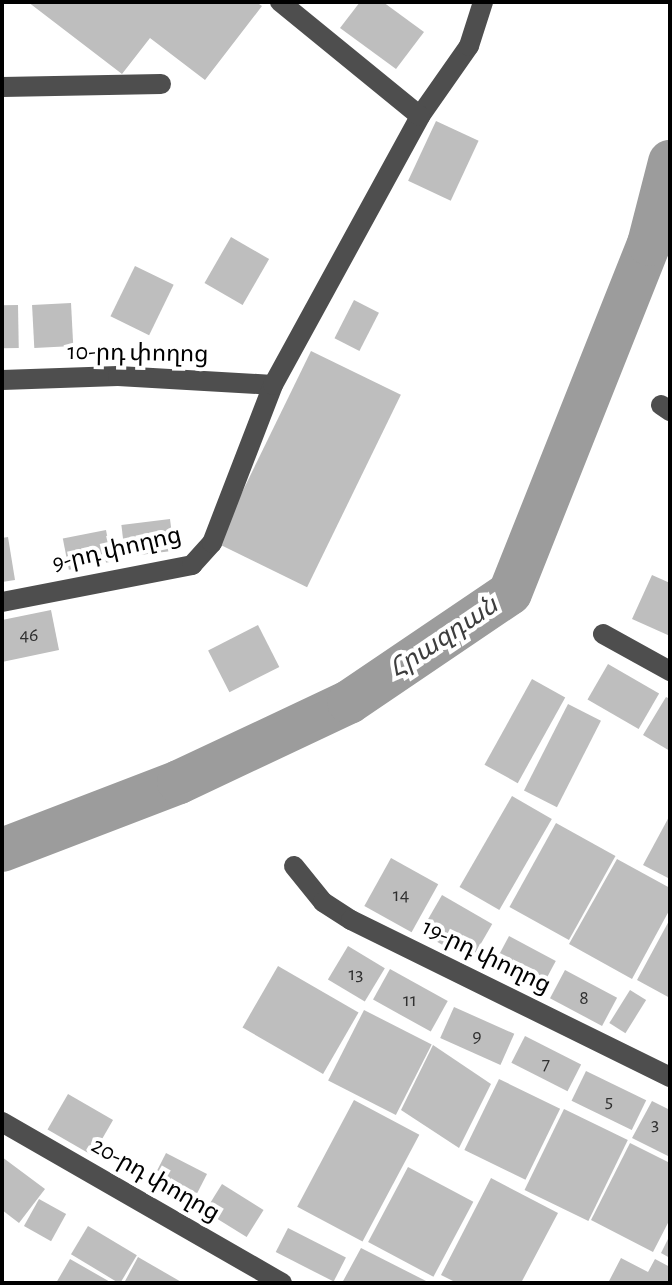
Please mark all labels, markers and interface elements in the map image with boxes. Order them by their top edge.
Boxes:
street label: 10-րդ փողոց [67,338,209,370]
street label: 9-րդ փողոց [50,521,184,579]
water label: Հրազդան [384,590,504,686]
house number: 46 [19,623,39,647]
house number: 14 [393,883,409,907]
street label: 19-րդ փողոց [417,913,555,1001]
house number: 13 [348,962,364,986]
house number: 8 [579,986,589,1010]
house number: 11 [403,988,417,1012]
house number: 9 [472,1024,482,1048]
house number: 7 [542,1052,550,1076]
house number: 5 [605,1089,613,1113]
house number: 3 [651,1112,659,1136]
street label: 20-րդ փողոց [86,1132,224,1228]

